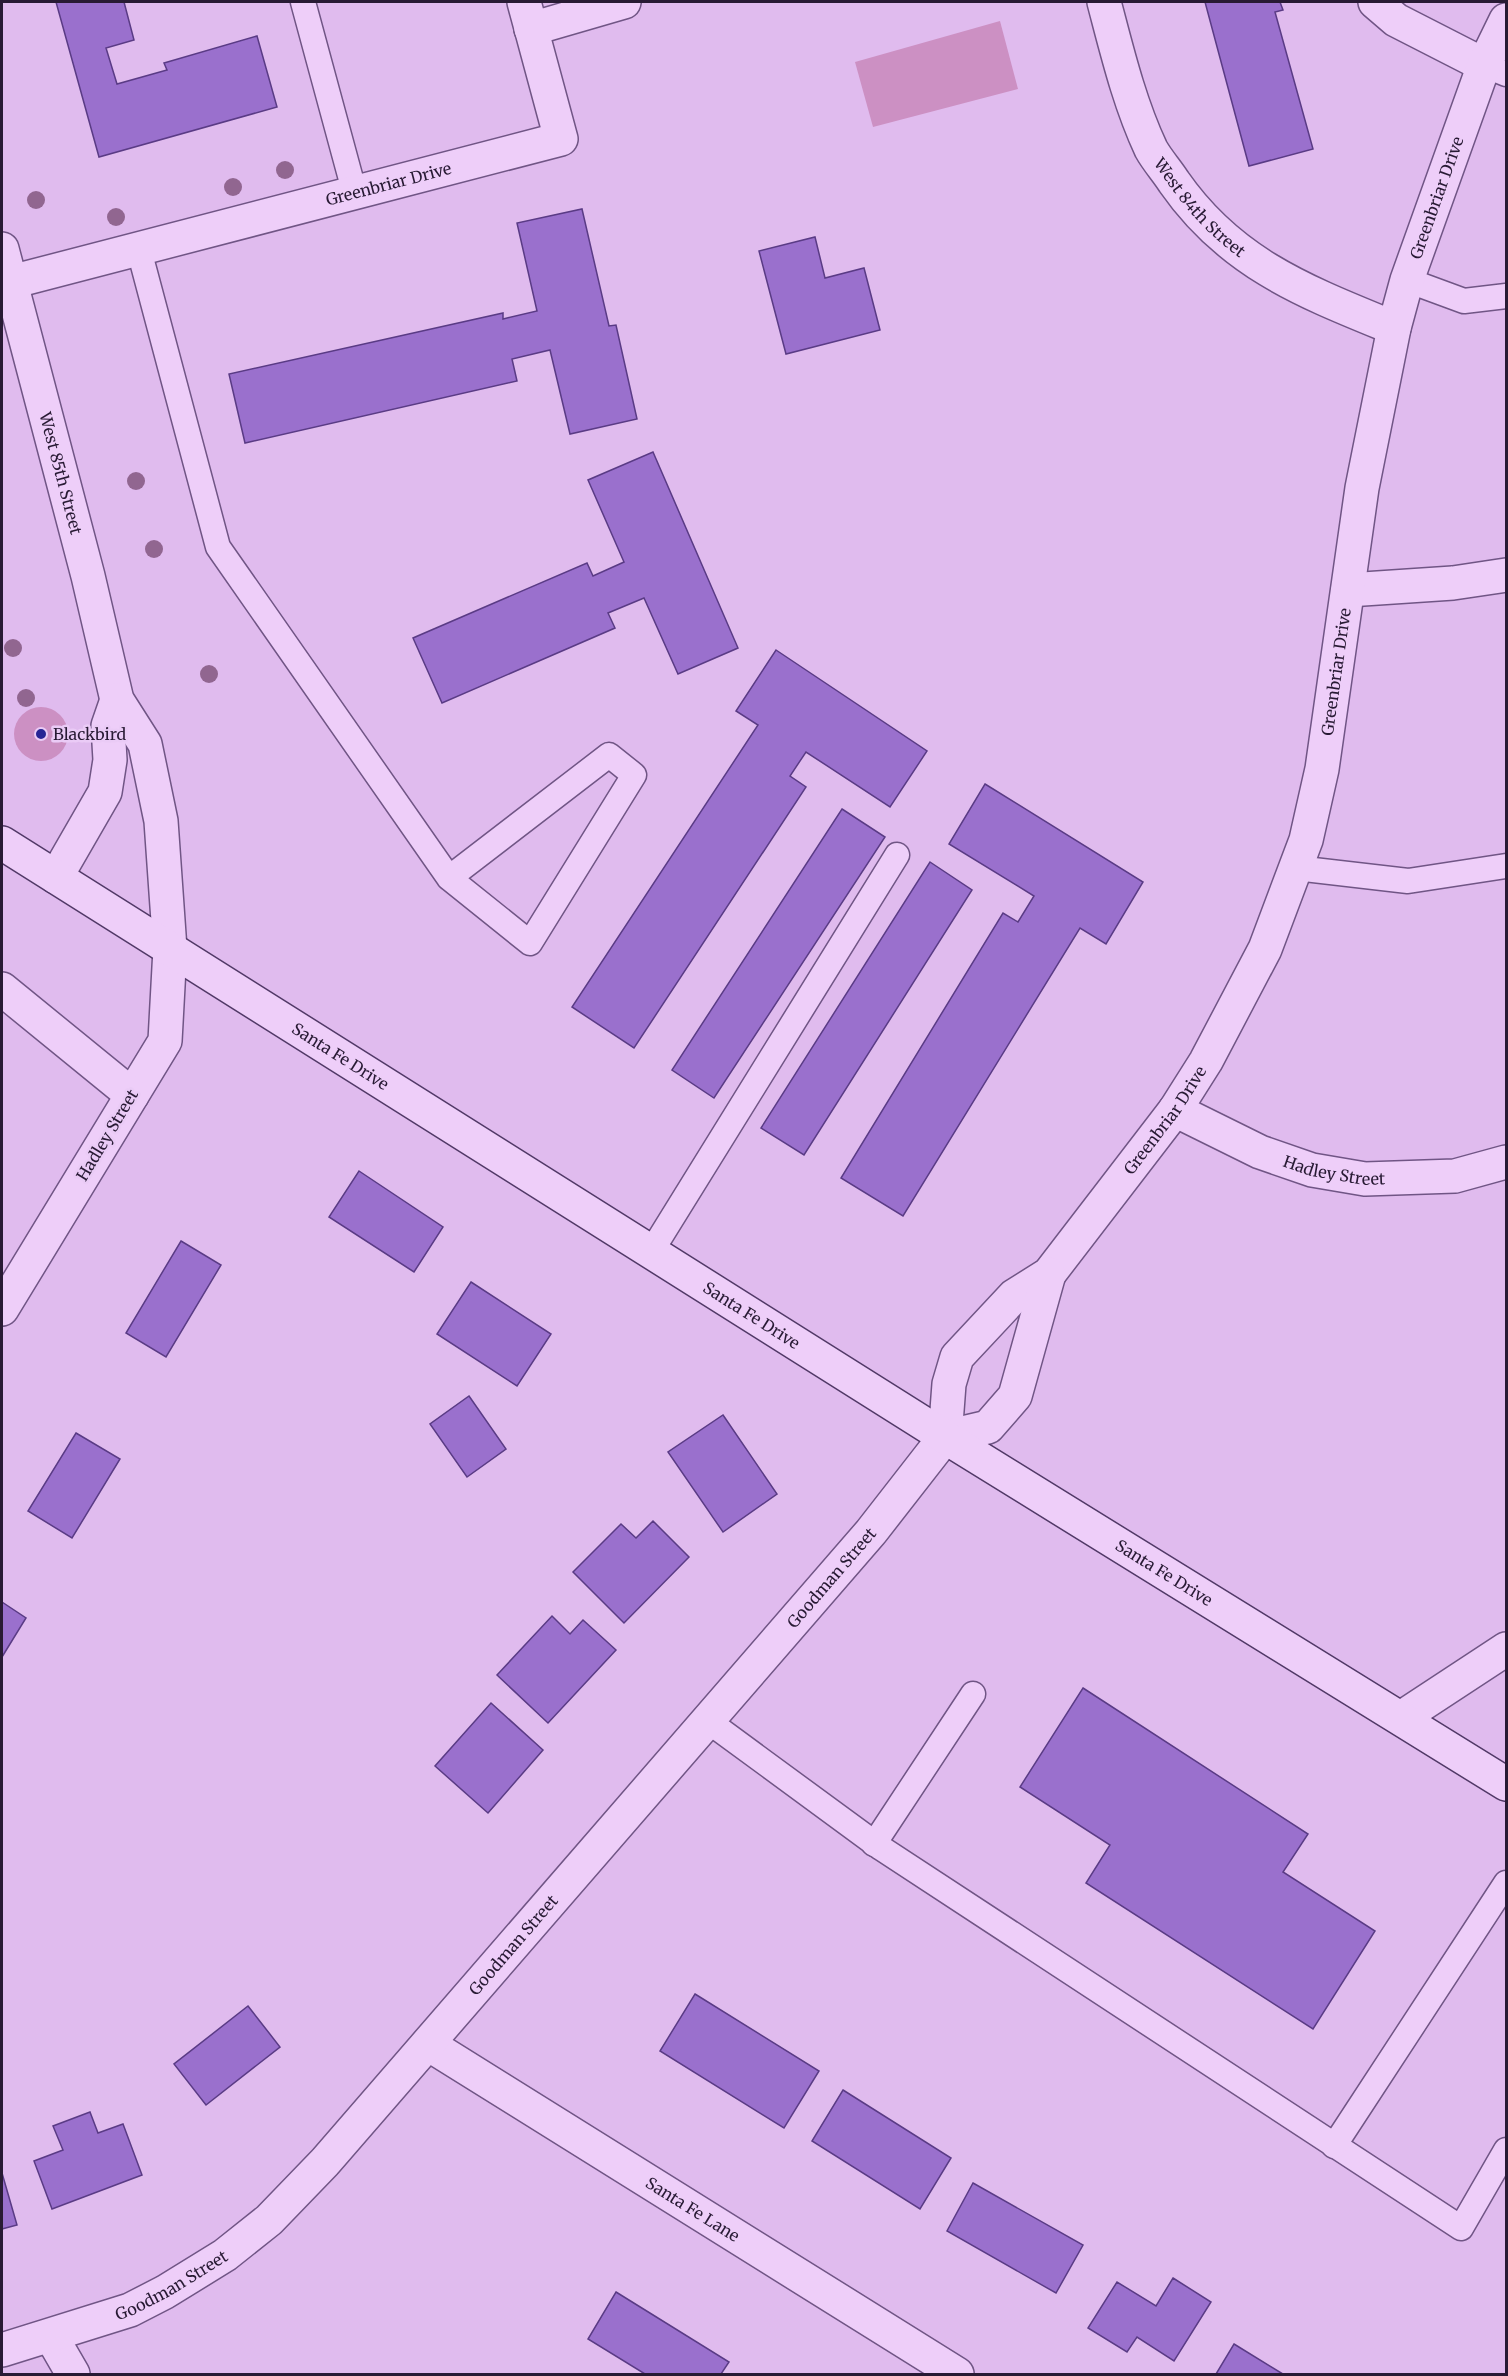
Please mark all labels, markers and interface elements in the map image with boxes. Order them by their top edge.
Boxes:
street label: Greenbriar Drive [1405,134,1468,262]
street label: West 84th Street [1149,153,1250,262]
street label: Greenbriar Drive [324,158,453,210]
street label: West 85th Street [35,409,87,537]
street label: Greenbriar Drive [1317,607,1355,737]
place label: Blackbird [53,724,126,744]
marker: Blackbird [34,727,48,741]
street label: Santa Fe Drive [288,1018,392,1094]
street label: Greenbriar Drive [1119,1062,1210,1178]
street label: Hadley Street [72,1085,143,1184]
street label: Hadley Street [1281,1151,1386,1189]
street label: Santa Fe Drive [700,1277,804,1353]
street label: Goodman Street [783,1523,881,1632]
street label: Santa Fe Drive [1112,1535,1216,1610]
street label: Goodman Street [464,1890,562,1999]
street label: Santa Fe Lane [642,2172,743,2246]
street label: Goodman Street [113,2246,232,2324]

